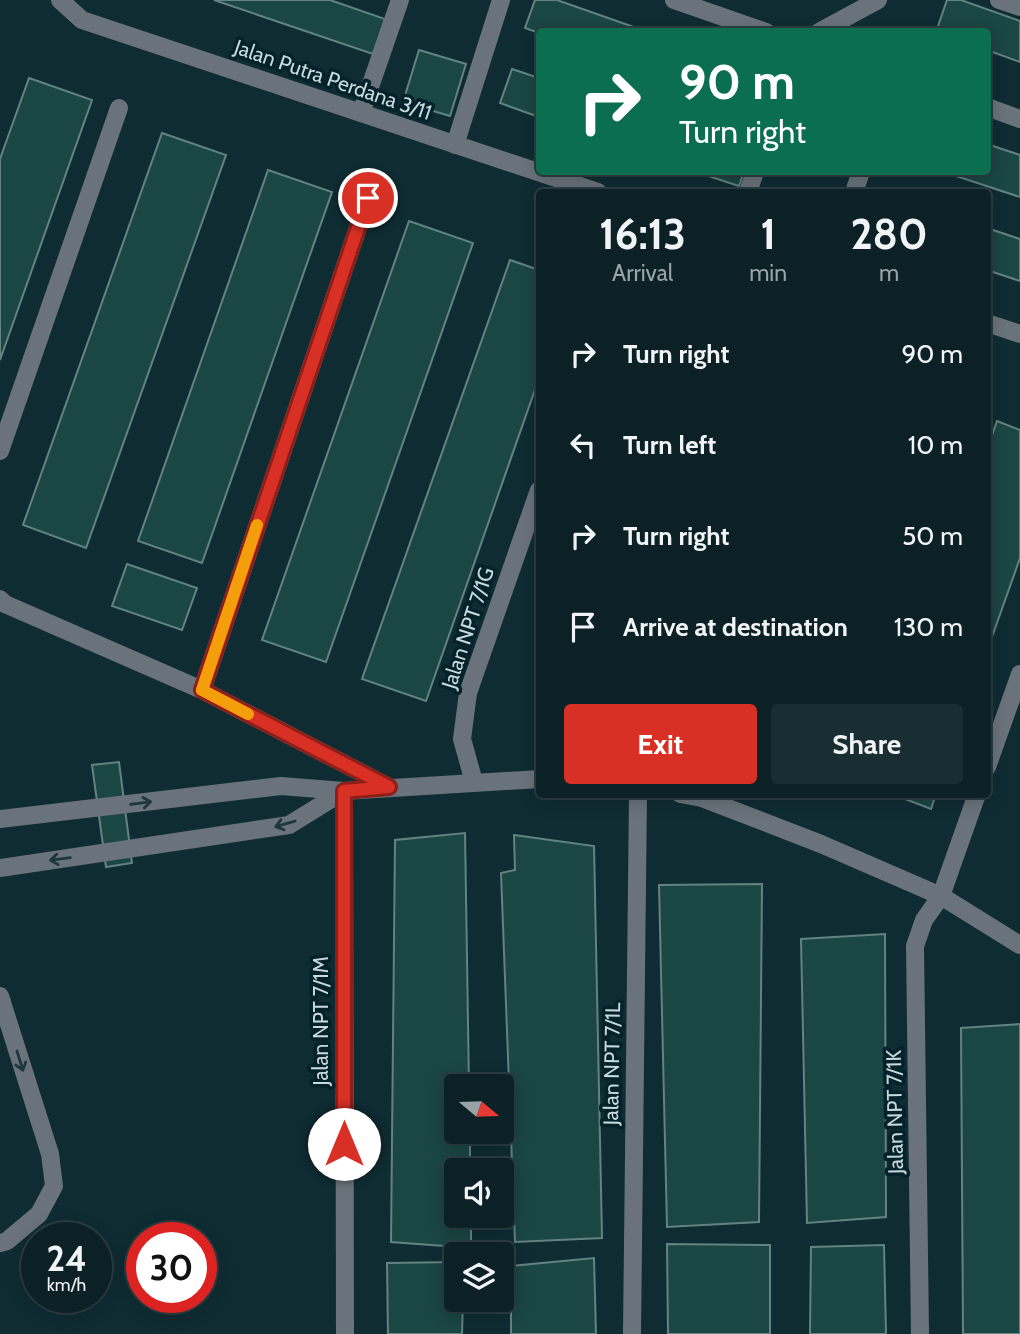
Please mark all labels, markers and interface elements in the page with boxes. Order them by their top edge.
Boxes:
street label: Jalan Putra Perdana 3/11 [230,34,435,125]
text: 90 m [679,52,795,111]
icon: right [564,56,655,147]
text: Turn right [679,112,806,151]
pin [338,168,398,228]
icon: arrive [349,179,387,217]
text: 16:13 [599,208,686,260]
text: 1 [760,208,776,260]
text: 280 [850,208,928,260]
text: Arrival [612,259,673,287]
text: min [749,259,787,287]
text: m [879,259,899,287]
icon: right [564,335,602,373]
text: Turn right [623,338,729,370]
text: 90 m [901,338,963,370]
icon: left [564,426,602,464]
text: Turn left [623,429,716,461]
text: 10 m [908,429,963,461]
icon: right [564,517,602,555]
text: Turn right [623,520,729,552]
text: 50 m [902,520,963,552]
street label: Jalan NPT 7/1G [436,564,499,693]
icon: arrive [564,608,602,646]
text: Arrive at destination [623,611,848,643]
text: 130 m [894,611,963,643]
button: Exit [564,704,757,784]
button: Share [771,704,963,784]
one-way arrow [129,797,152,810]
one-way arrow [274,819,296,832]
one-way arrow [49,853,72,866]
street label: Jalan NPT 7/1M [308,956,333,1087]
street label: Jalan NPT 7/1L [598,1002,625,1127]
one-way arrow [15,1050,28,1072]
street label: Jalan NPT 7/1K [881,1050,908,1175]
north arrow [444,1074,514,1144]
map controls [444,1074,514,1312]
position arrow [307,1107,381,1181]
button: sound [444,1158,514,1228]
speed limit sign: 30 [126,1222,217,1313]
text: 24 [46,1237,87,1280]
button: layers [444,1242,514,1312]
text: km/h [47,1274,86,1296]

